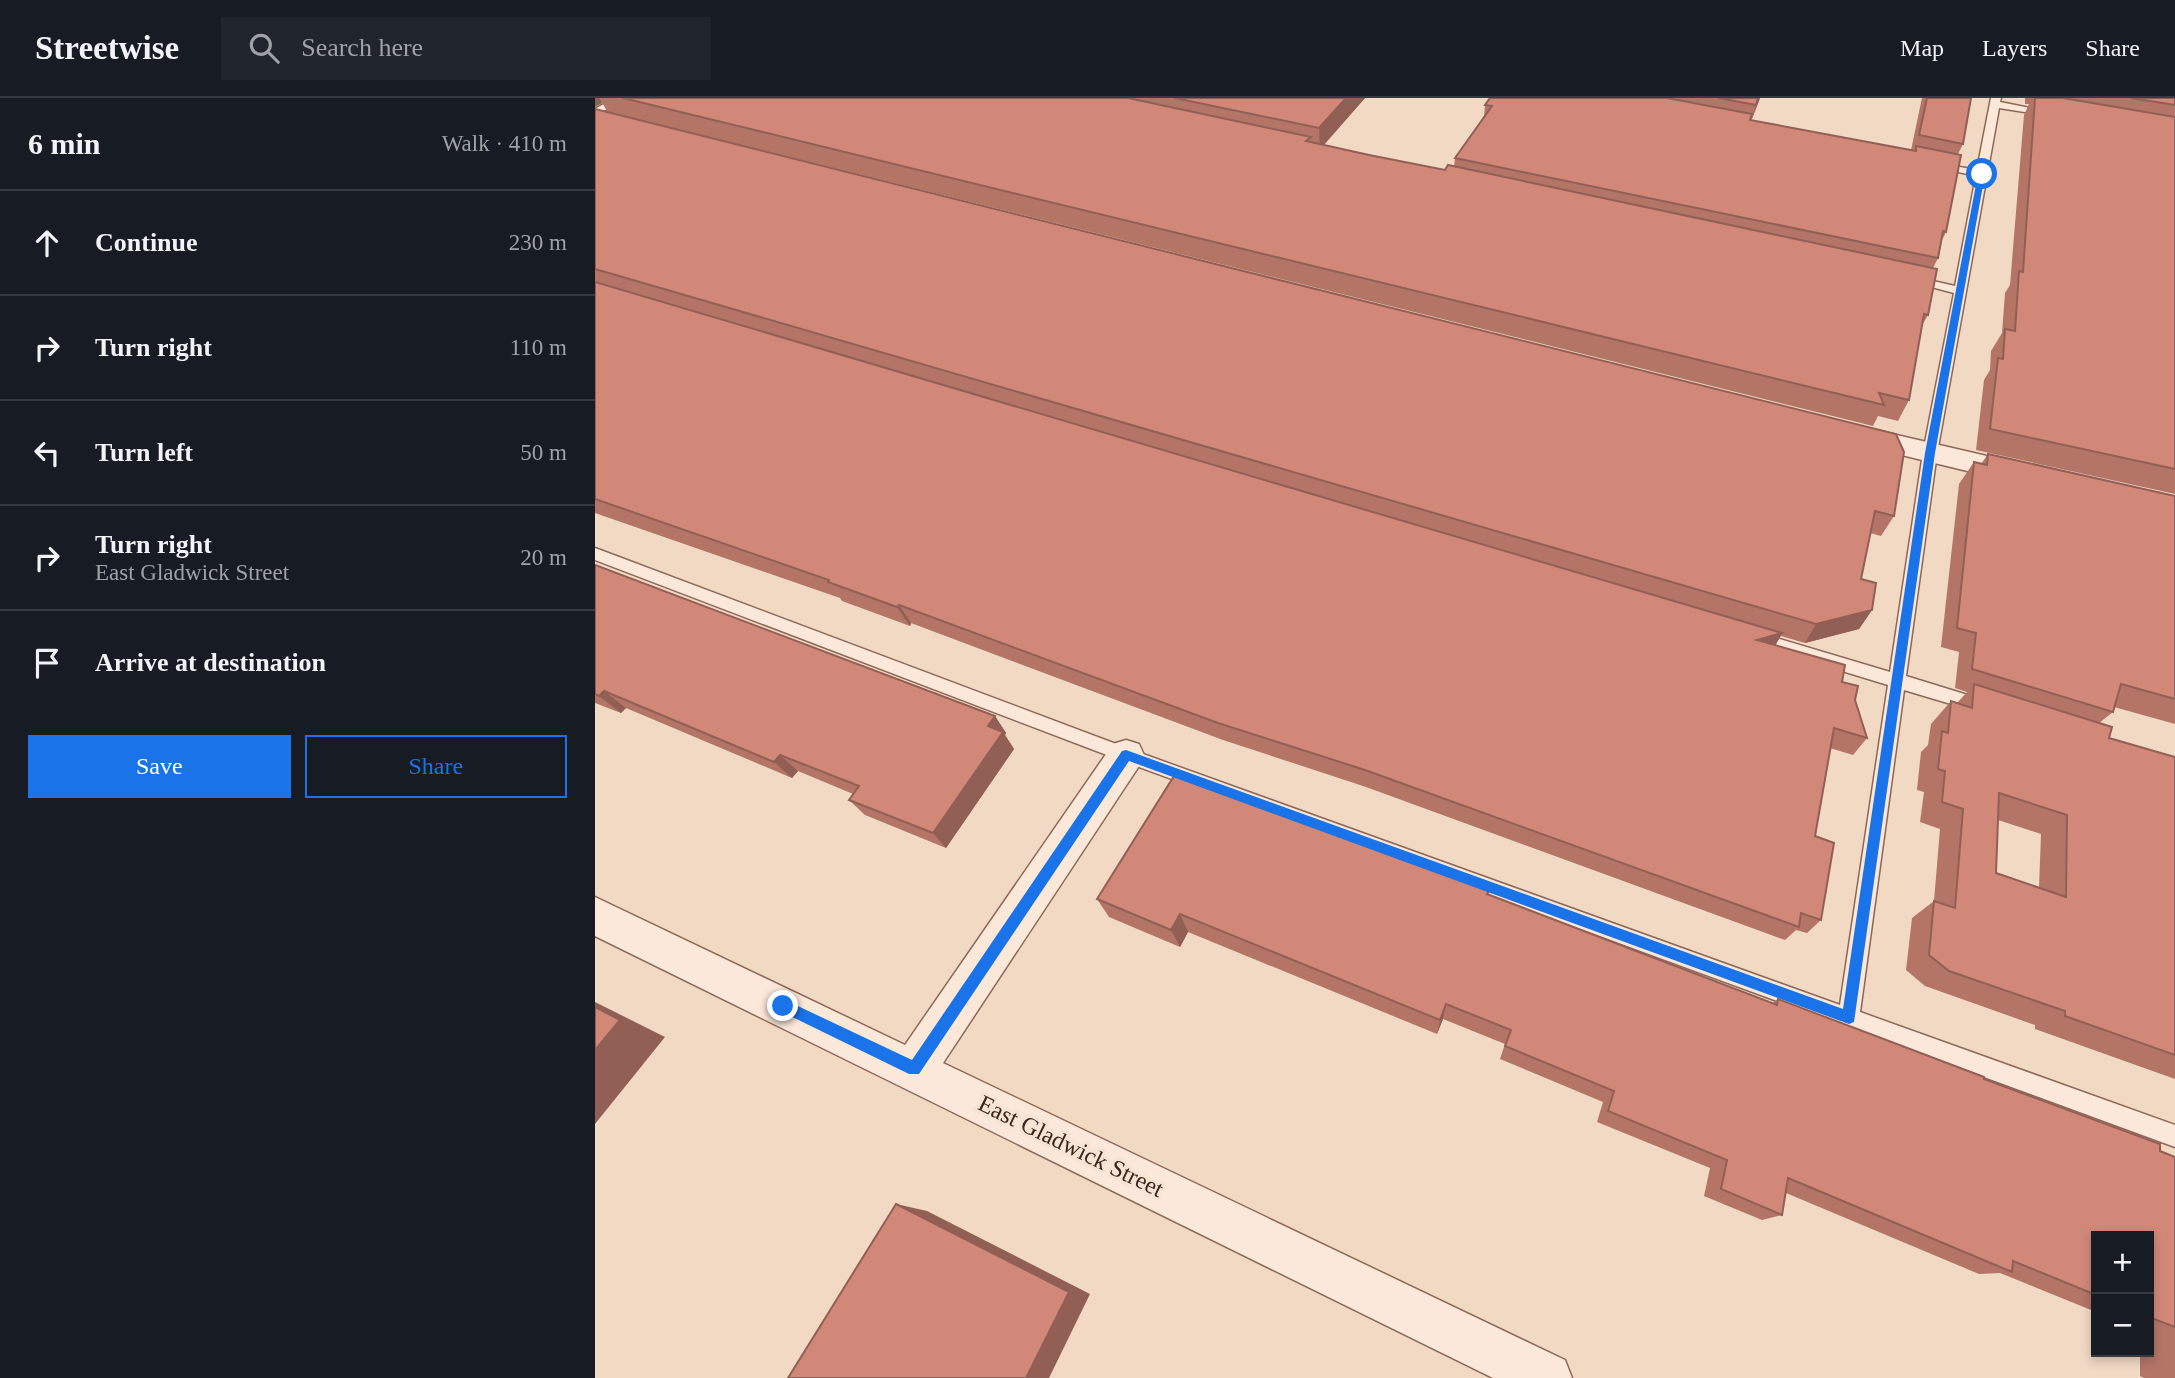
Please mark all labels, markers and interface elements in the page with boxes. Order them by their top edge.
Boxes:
search box [221,17,711,80]
icon: search [245,29,283,67]
text: Streetwise [35,30,179,66]
text: Search here [301,33,423,62]
text: Map [1900,35,1944,61]
text: Layers [1982,35,2047,61]
text: Share [2085,35,2140,61]
text: 6 min [28,127,101,160]
text: Walk · 410 m [442,131,567,156]
route start [1966,158,1997,189]
icon: ahead [28,224,66,262]
text: Continue [95,228,198,257]
text: 230 m [509,230,567,255]
icon: right [28,329,66,367]
text: Turn right [95,333,212,362]
text: 110 m [510,335,567,360]
icon: left [28,434,66,472]
text: Turn left [95,438,193,467]
text: 50 m [520,440,567,465]
text: Turn right [95,530,212,559]
icon: right [28,539,66,577]
text: 20 m [520,545,567,570]
text: East Gladwick Street [95,560,289,585]
icon: arrive [28,644,66,682]
text: Arrive at destination [95,648,326,677]
button: Save [28,735,291,798]
button: Share [305,735,567,798]
route end [767,990,798,1021]
street label: East Gladwick Street [974,1090,1168,1202]
map controls [2091,1231,2154,1357]
button: + [2091,1231,2154,1294]
button: − [2091,1294,2154,1357]

